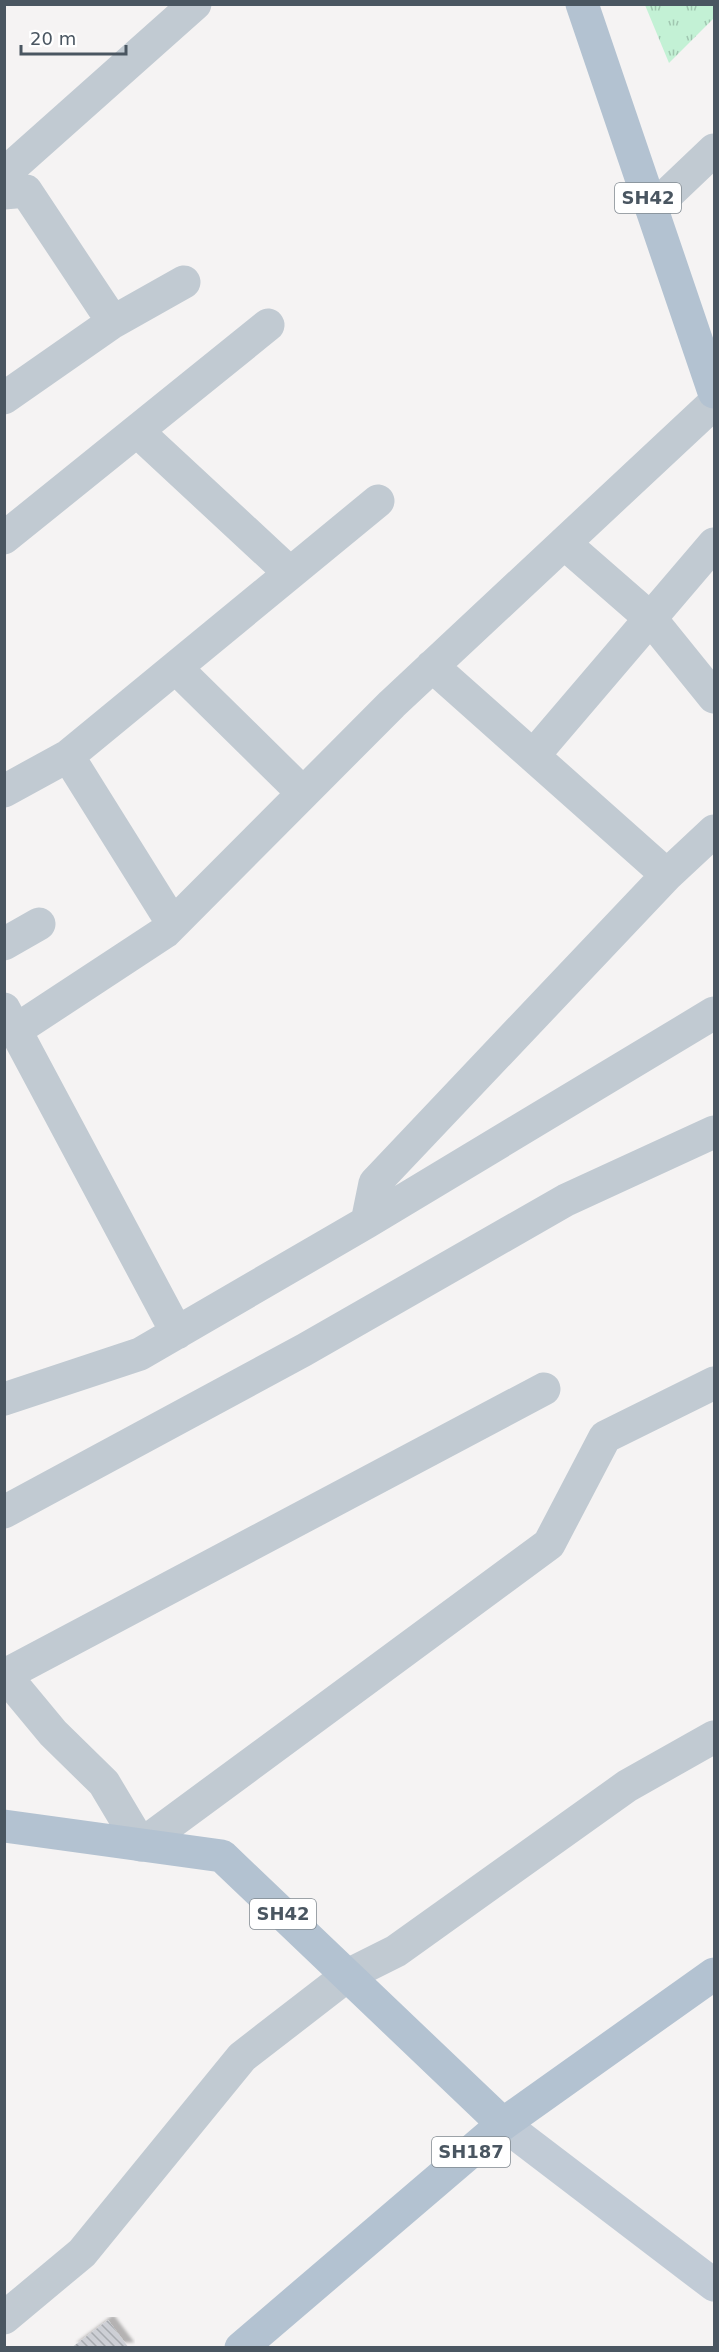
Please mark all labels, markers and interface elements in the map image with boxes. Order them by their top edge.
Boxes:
scale bar [21,18,126,56]
text: 20 m [30,28,76,49]
road number: SH42 [615,183,681,213]
road number: SH42 [250,1899,316,1929]
road number: SH187 [432,2137,510,2167]

